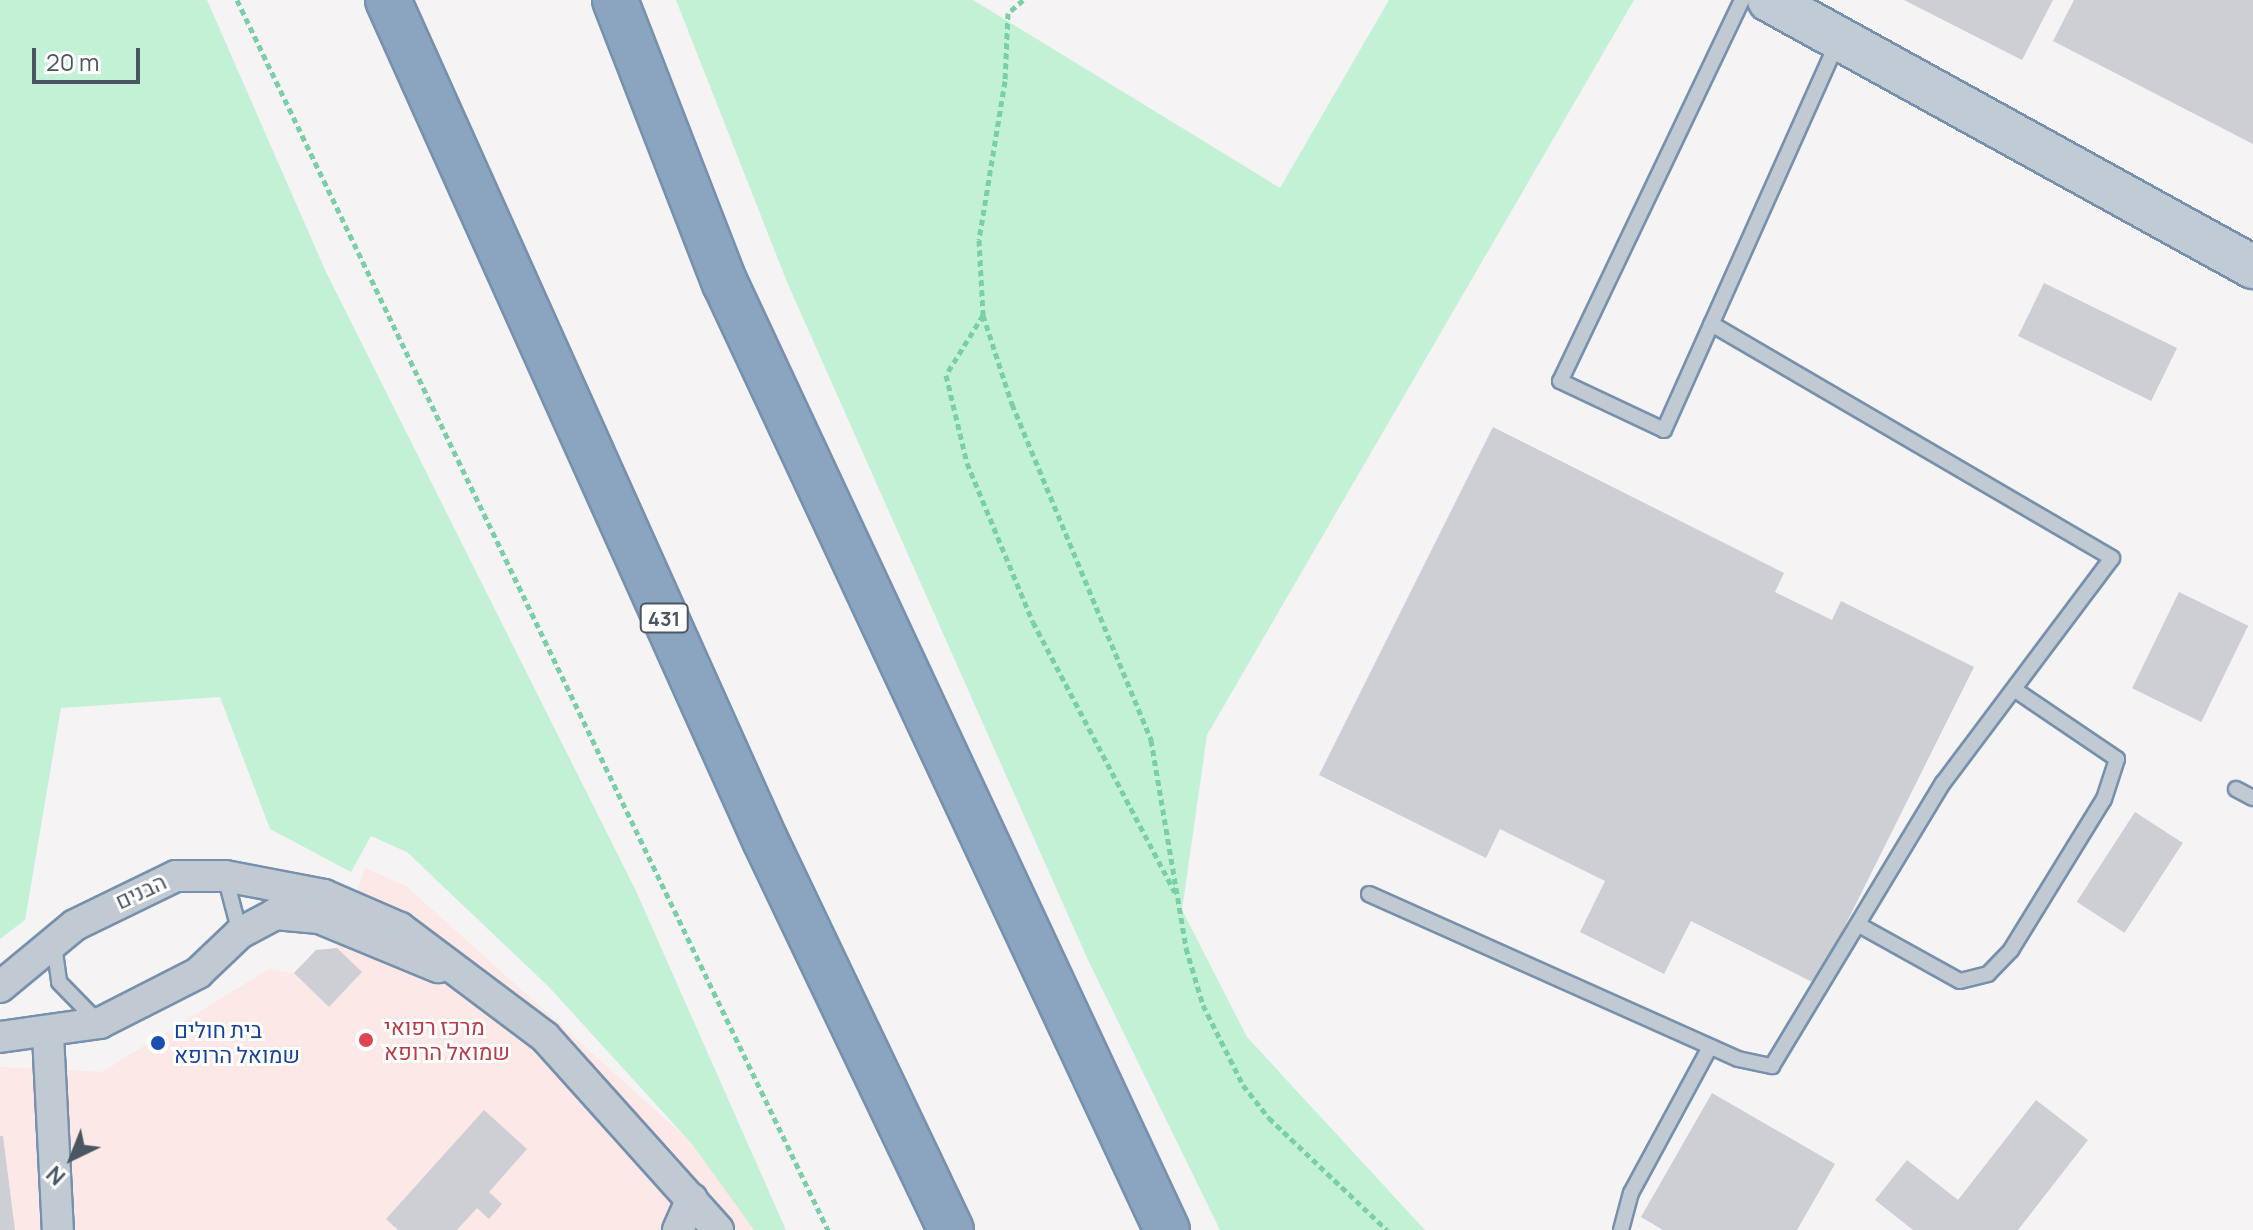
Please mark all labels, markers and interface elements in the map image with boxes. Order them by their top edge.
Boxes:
scale bar [36,32,144,82]
text: 20 m [46,45,99,78]
road number: 431 [638,602,690,634]
street label: הבנים [111,869,171,915]
place label: מרכז רפואי שמואל הרופא [384,1014,510,1066]
place label: בית חולים שמואל הרופא [174,1017,300,1068]
marker: מרכז רפואי שמואל הרופא [355,1029,377,1051]
marker: בית חולים שמואל הרופא [149,1034,167,1052]
north arrow [32,1118,112,1198]
text: N [40,1159,72,1192]

